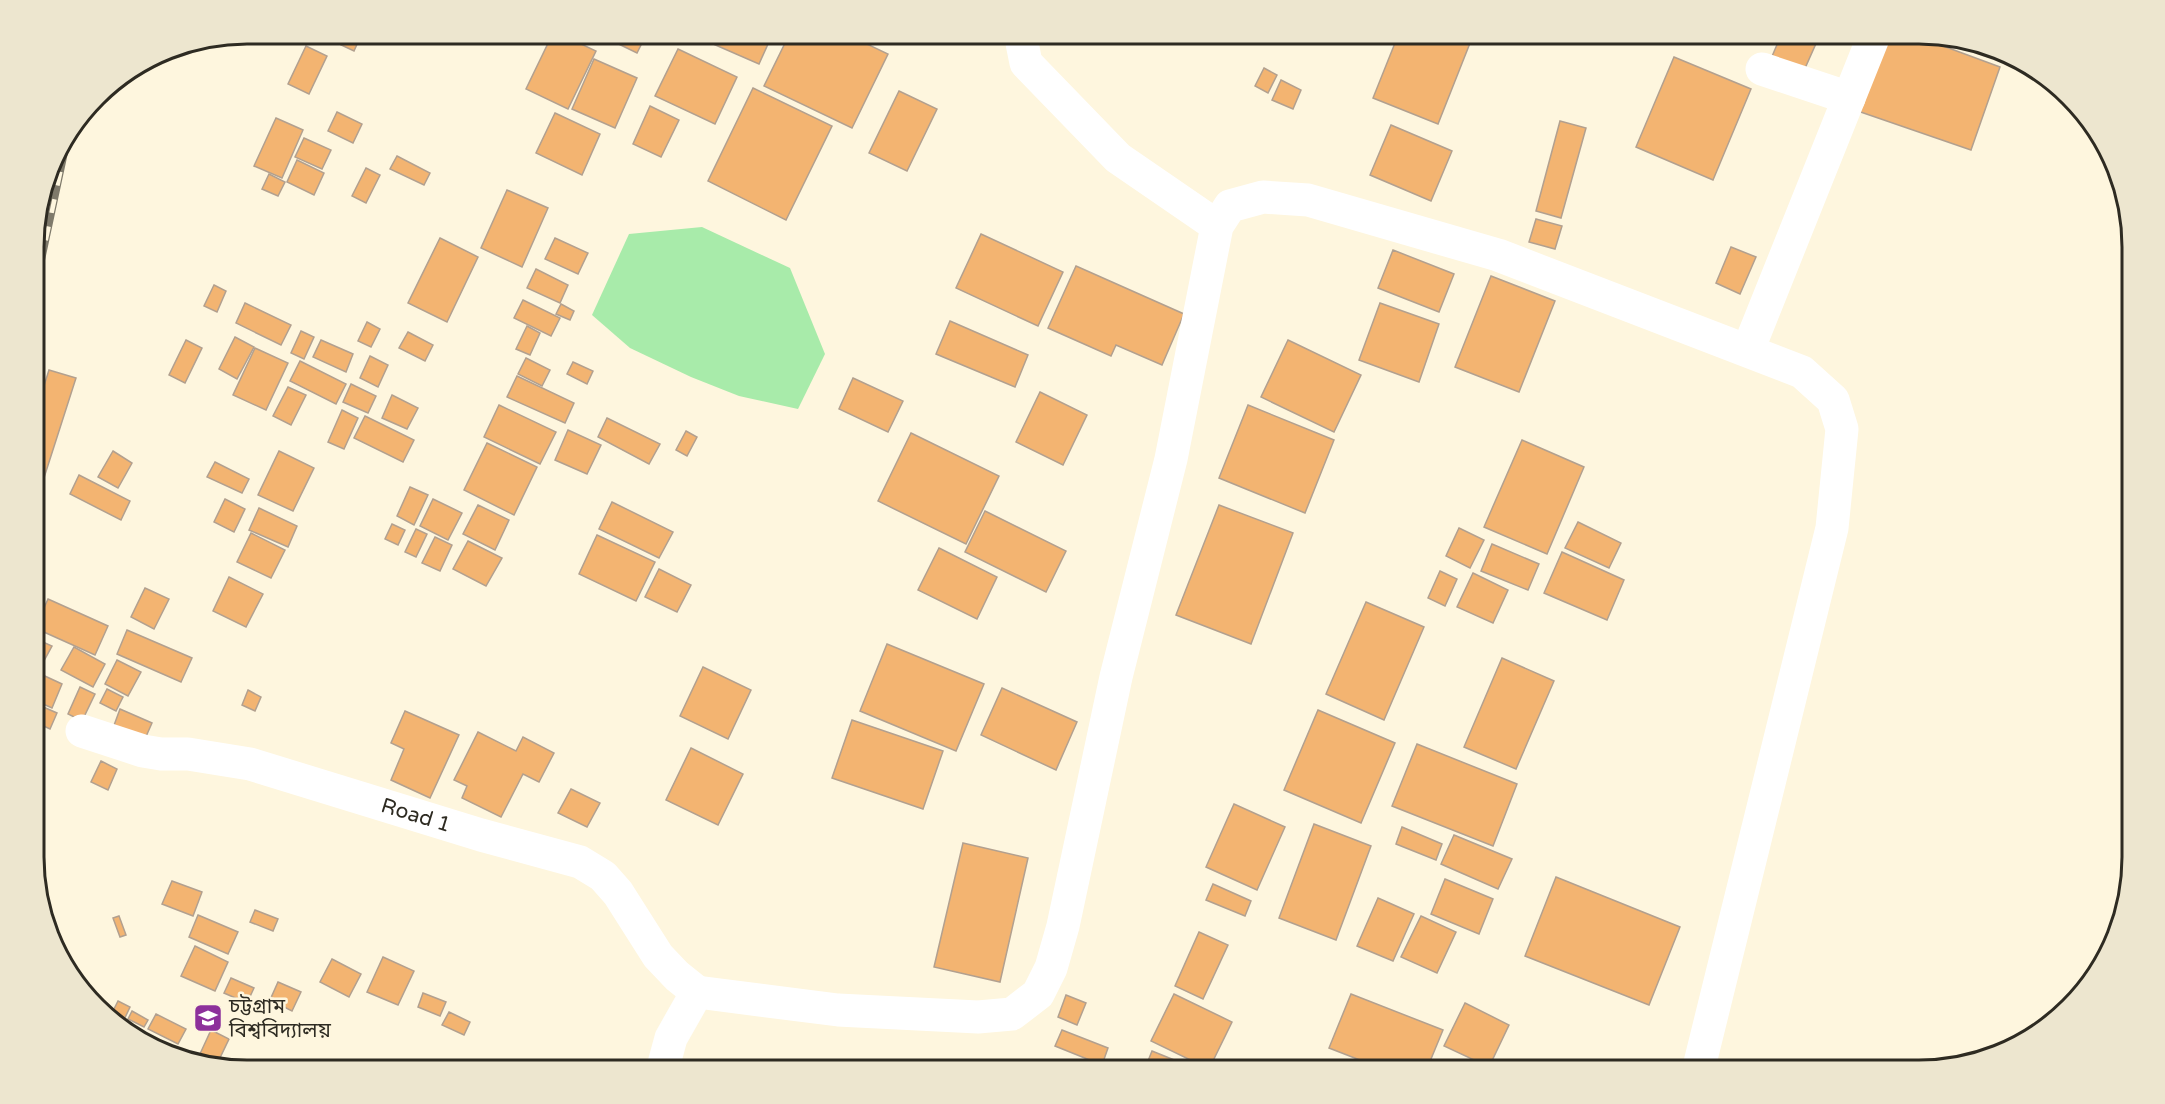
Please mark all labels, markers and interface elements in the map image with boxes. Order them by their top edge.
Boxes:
street label: Road 1 [378,793,454,838]
place label: চট্টগ্রাম বিশ্ববিদ্যালয় [228,994,332,1043]
school or university icon: চট্টগ্রাম বিশ্ববিদ্যালয় [192,1002,224,1034]

